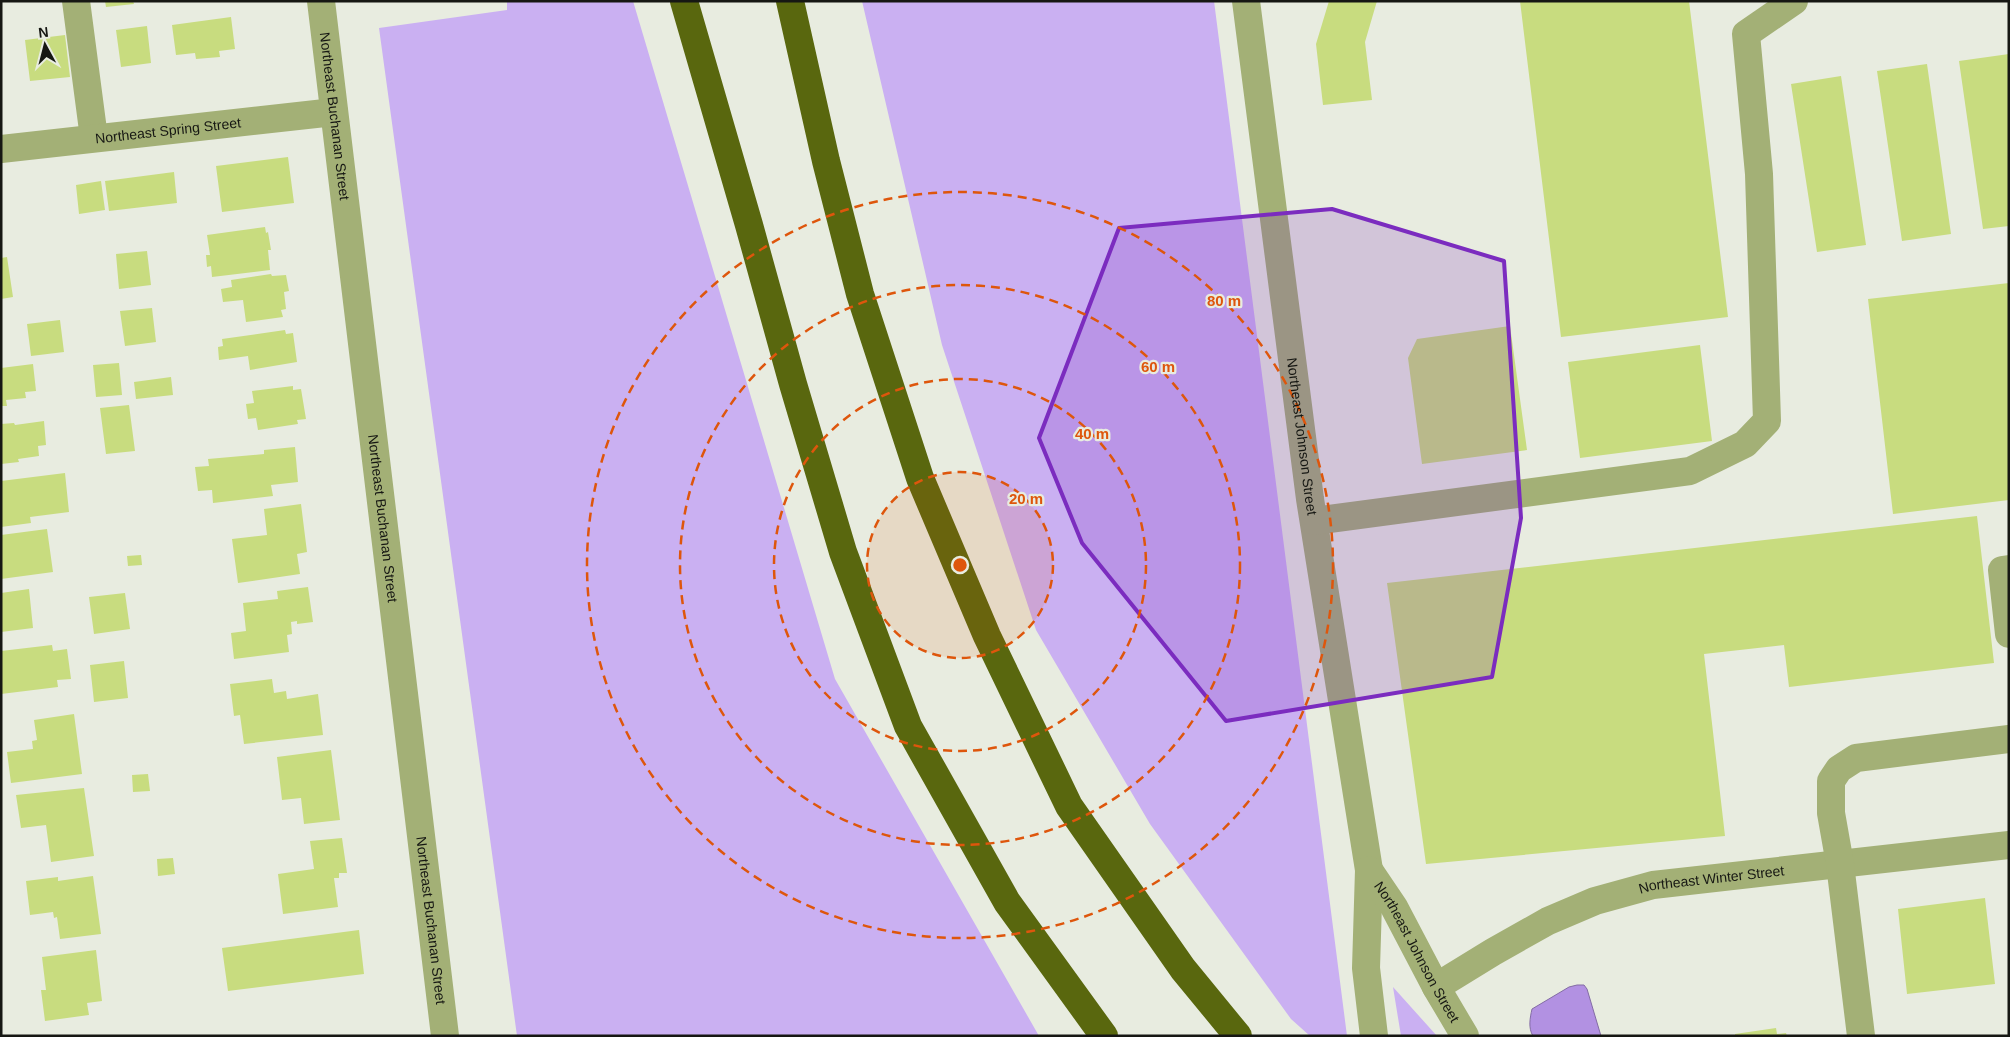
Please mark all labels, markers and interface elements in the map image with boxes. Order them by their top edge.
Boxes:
north arrow [20,20,70,70]
text: N [37,24,49,41]
street label: Northeast Buchanan Street [317,31,353,201]
street label: Northeast Spring Street [94,114,242,146]
text: 80 m [1207,292,1241,309]
street label: Northeast Johnson Street [1284,357,1320,517]
text: 60 m [1141,358,1175,375]
text: 40 m [1075,425,1109,442]
street label: Northeast Buchanan Street [365,433,401,603]
text: 20 m [1009,490,1043,507]
centre of rings [951,556,969,574]
street label: Northeast Buchanan Street [413,836,449,1005]
street label: Northeast Winter Street [1637,862,1785,897]
street label: Northeast Johnson Street [1371,878,1463,1025]

